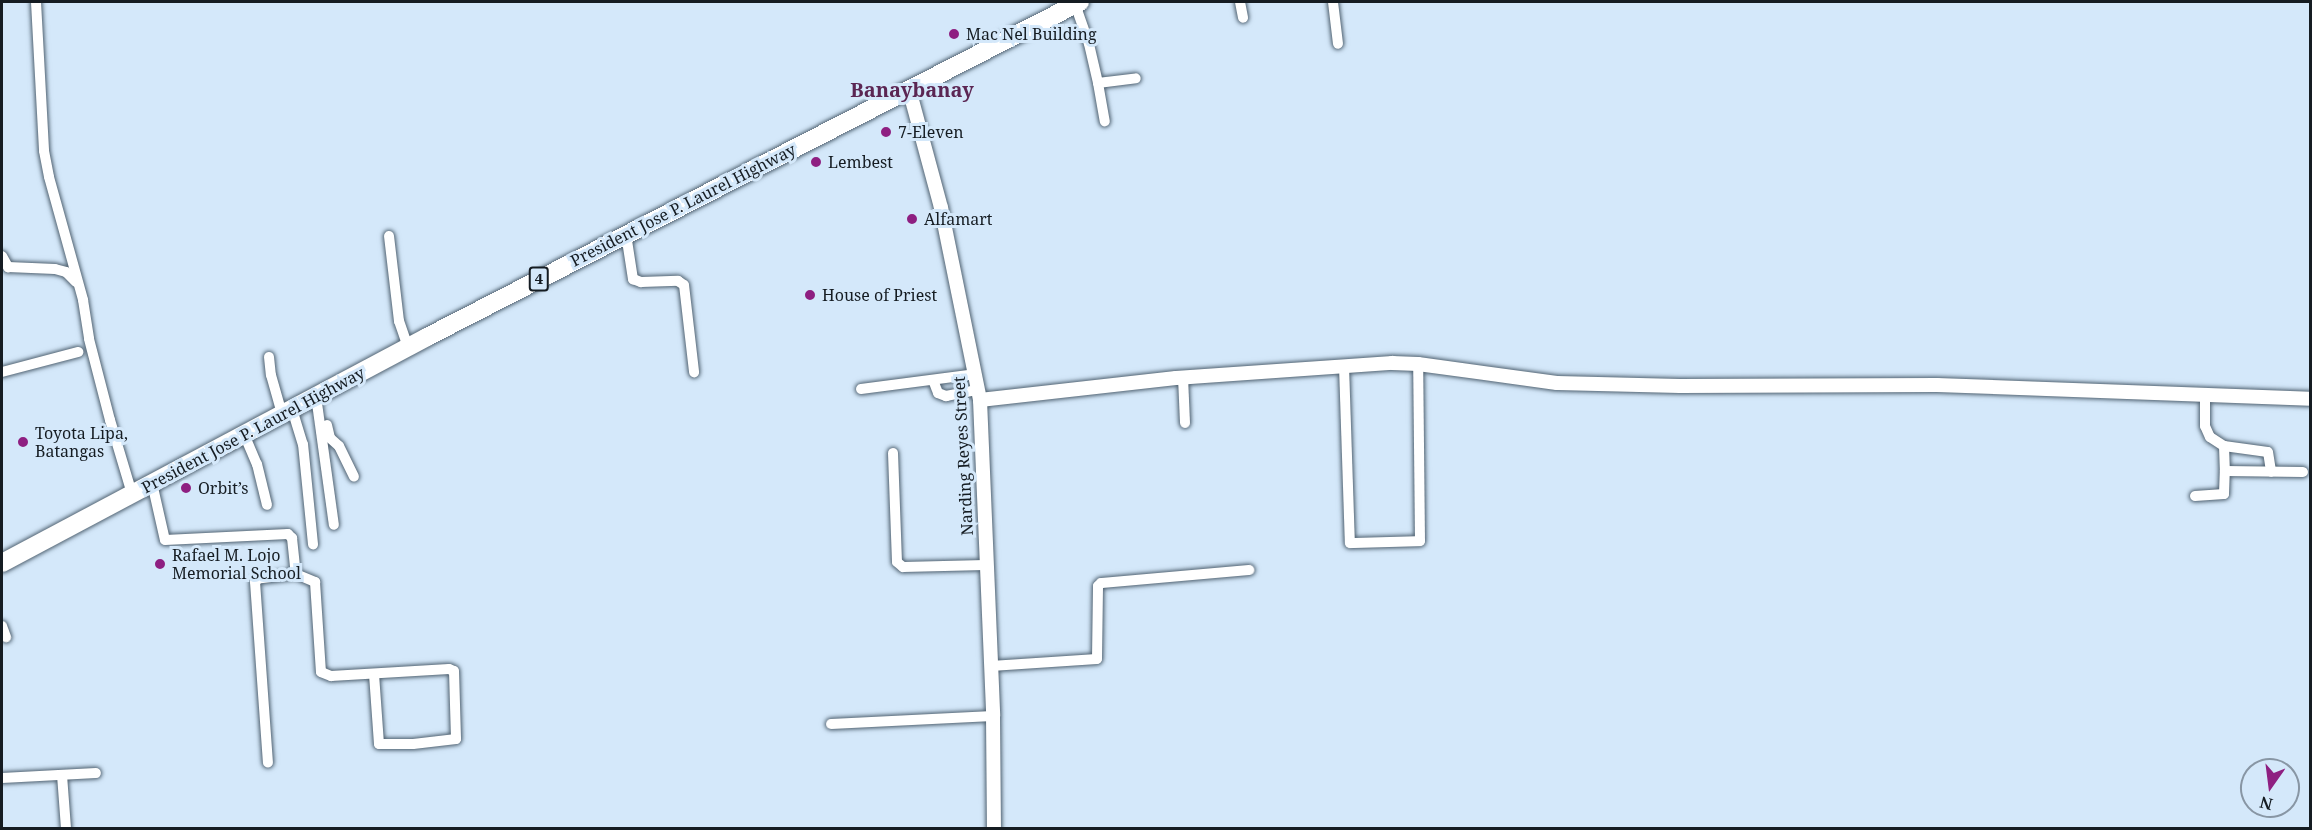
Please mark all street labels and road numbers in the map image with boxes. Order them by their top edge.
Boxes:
street label: President Jose P. Laurel Highway [567,140,799,270]
road number: 4 [528,267,550,291]
street label: President Jose P. Laurel Highway [138,363,368,497]
street label: Narding Reyes Street [949,376,977,536]

